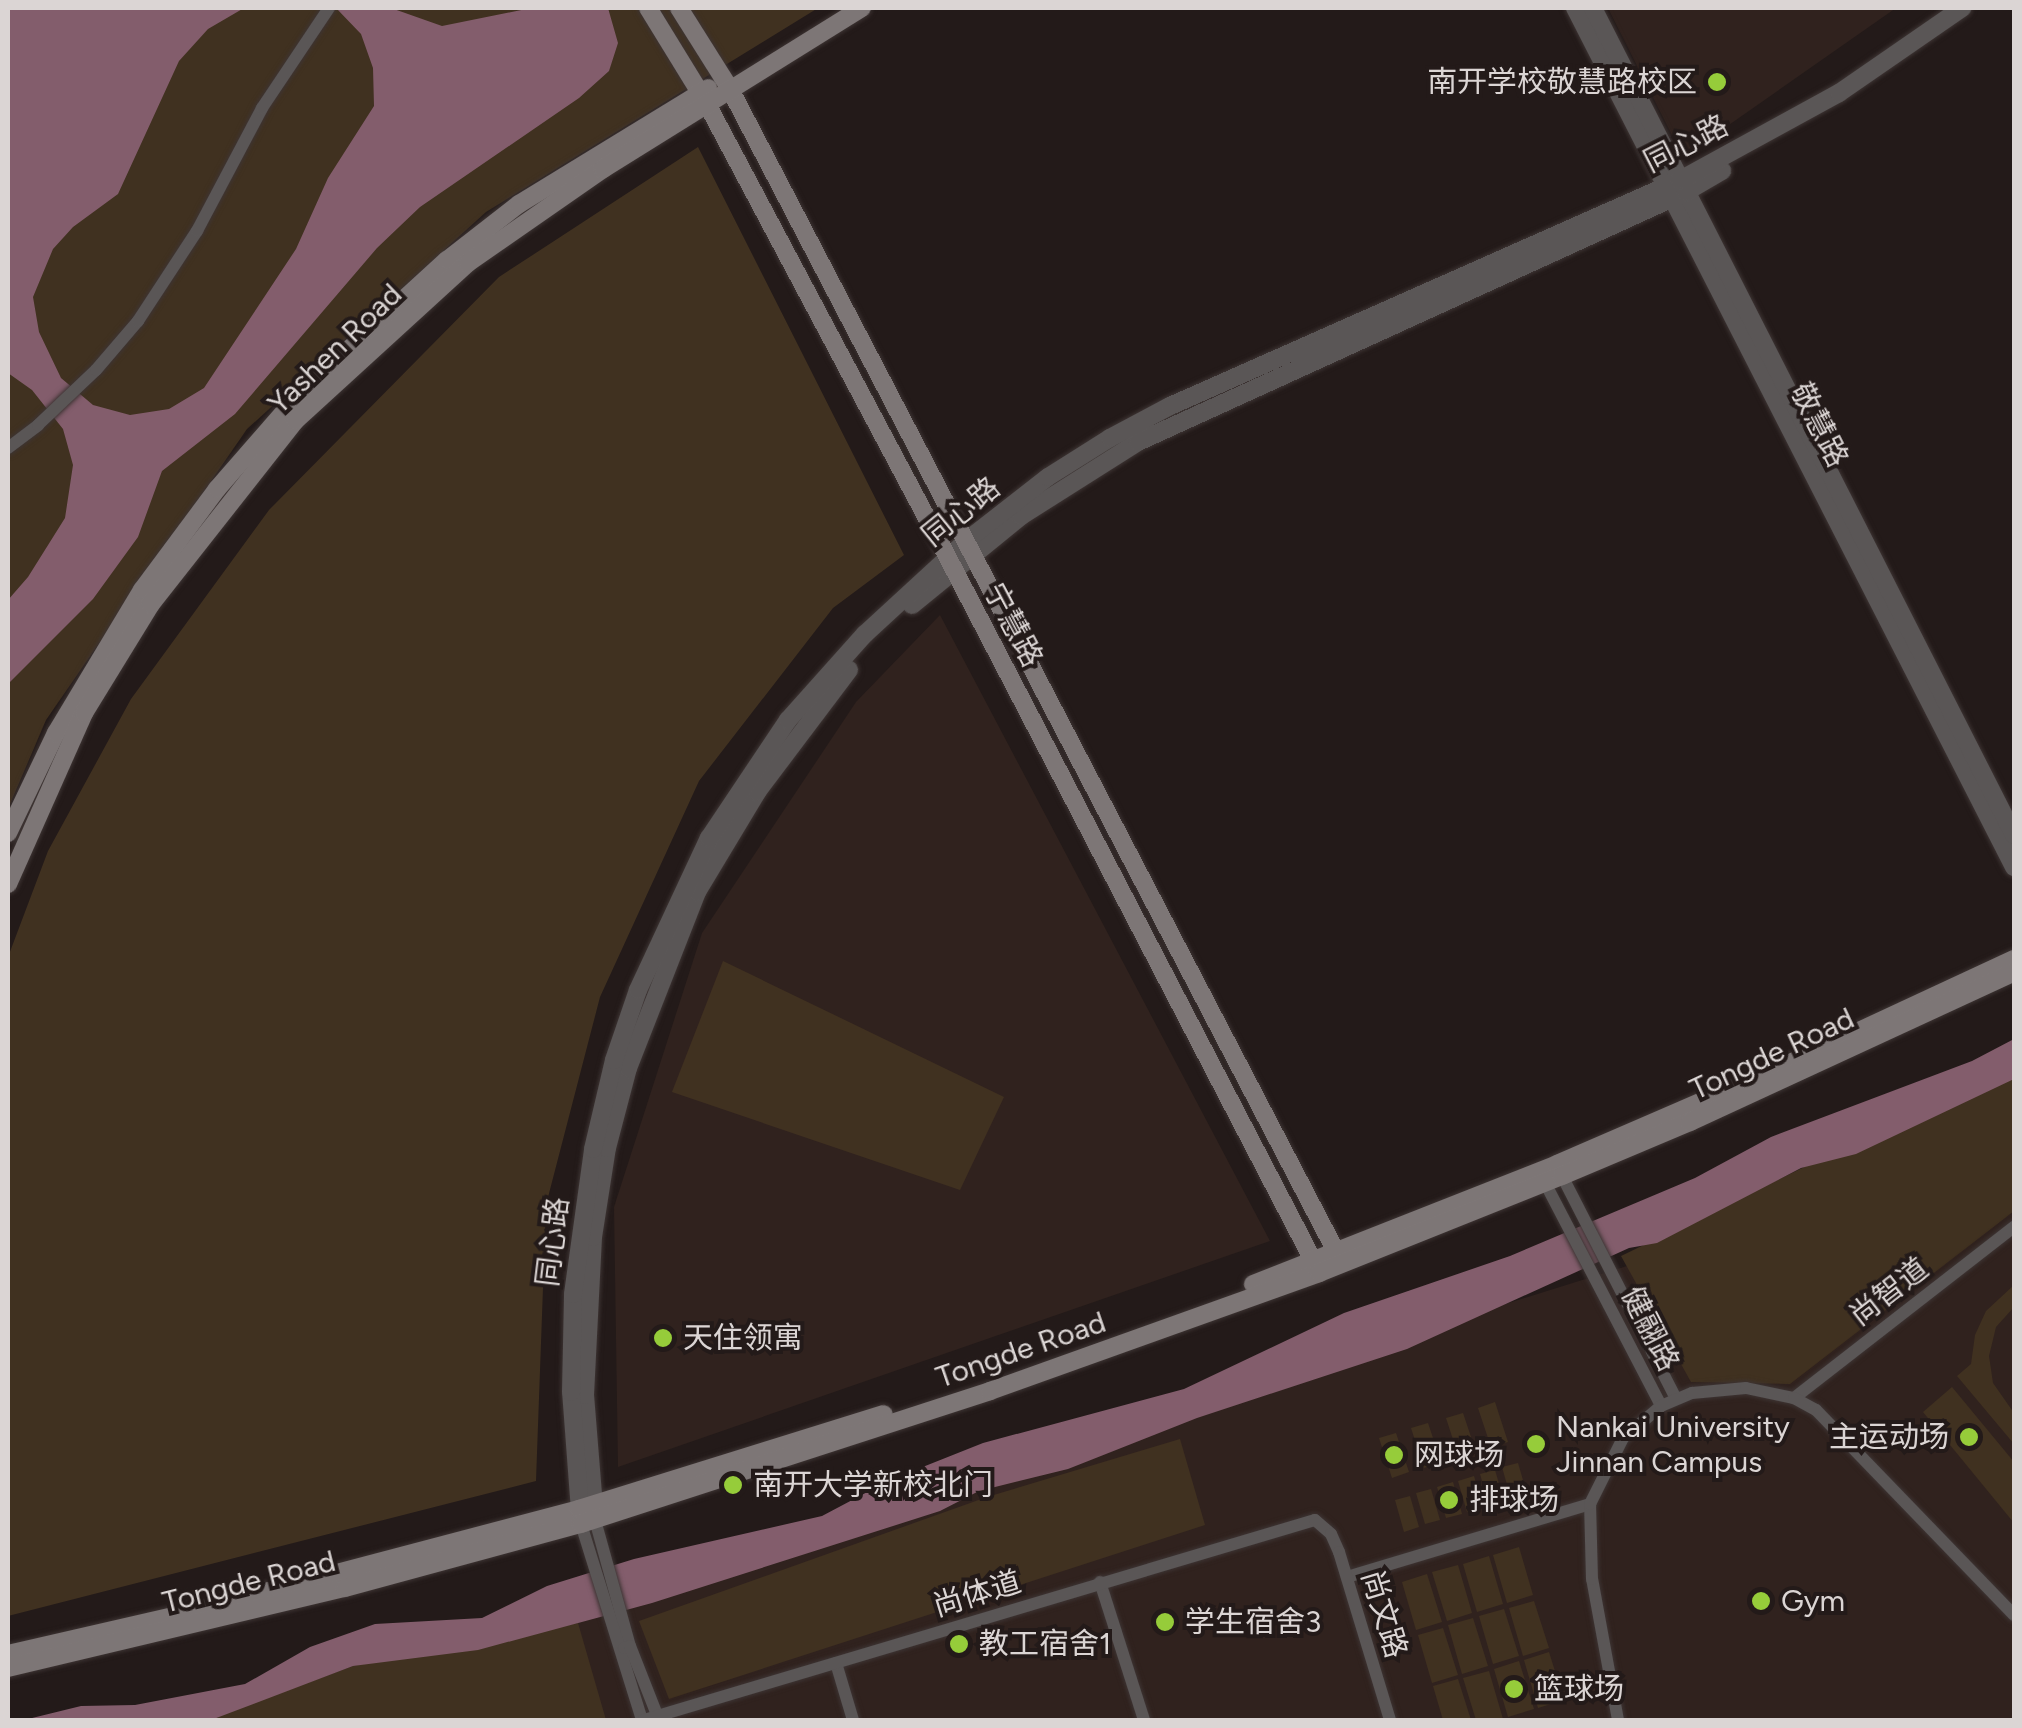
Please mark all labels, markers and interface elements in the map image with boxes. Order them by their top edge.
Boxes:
place label: 南开学校敬慧路校区 [1427,64,1697,100]
marker: 南开学校敬慧路校区 [1706,71,1728,93]
street label: 同心路 [1638,108,1734,180]
street label: Yashen Road [261,276,409,422]
street label: 敬慧路 [1783,377,1855,473]
street label: 同心路 [915,470,1007,554]
street label: 宁慧路 [976,577,1050,673]
street label: Tongde Road [1684,1000,1860,1108]
street label: 同心路 [530,1195,576,1289]
street label: 尚智道 [1842,1250,1936,1334]
street label: 健翮路 [1614,1281,1686,1377]
street label: Tongde Road [932,1304,1110,1396]
place label: 天住领寓 [683,1320,803,1356]
marker: 天住领寓 [652,1327,674,1349]
place label: Nankai University Jinnan Campus [1556,1409,1790,1480]
place label: 主运动场 [1829,1419,1949,1455]
marker: 主运动场 [1958,1426,1980,1448]
marker: Nankai University Jinnan Campus [1525,1433,1547,1455]
place label: 网球场 [1414,1437,1504,1473]
marker: 网球场 [1383,1444,1405,1466]
place label: 南开大学新校北门 [753,1467,993,1503]
marker: 南开大学新校北门 [722,1474,744,1496]
place label: 排球场 [1469,1482,1559,1518]
marker: 排球场 [1438,1489,1460,1511]
street label: Tongde Road [159,1543,339,1621]
street label: 尚体道 [929,1564,1025,1624]
street label: 尚文路 [1354,1566,1414,1662]
place label: Gym [1781,1583,1845,1619]
marker: Gym [1750,1590,1772,1612]
place label: 学生宿舍3 [1185,1604,1321,1640]
marker: 学生宿舍3 [1154,1611,1176,1633]
place label: 教工宿舍1 [979,1626,1111,1662]
marker: 教工宿舍1 [948,1633,970,1655]
place label: 篮球场 [1534,1671,1624,1707]
marker: 篮球场 [1503,1678,1525,1700]

